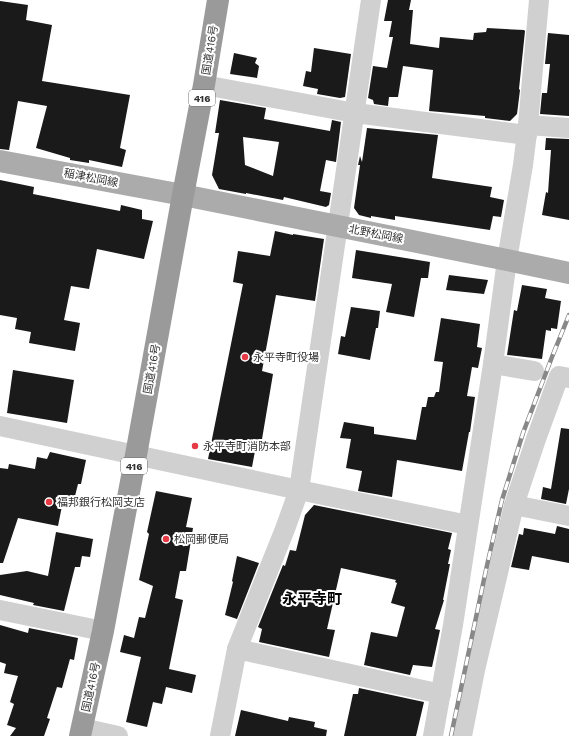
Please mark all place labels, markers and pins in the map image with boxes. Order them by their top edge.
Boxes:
place label: 永平寺町役場 [253,351,319,364]
marker: 永平寺町役場 [240,352,250,362]
place label: 永平寺町消防本部 [203,440,291,453]
marker: 永平寺町消防本部 [190,441,200,451]
place label: 福邦銀行松岡支店 [57,496,145,509]
marker: 福邦銀行松岡支店 [44,497,54,507]
place label: 松岡郵便局 [174,533,229,546]
marker: 松岡郵便局 [161,534,171,544]

